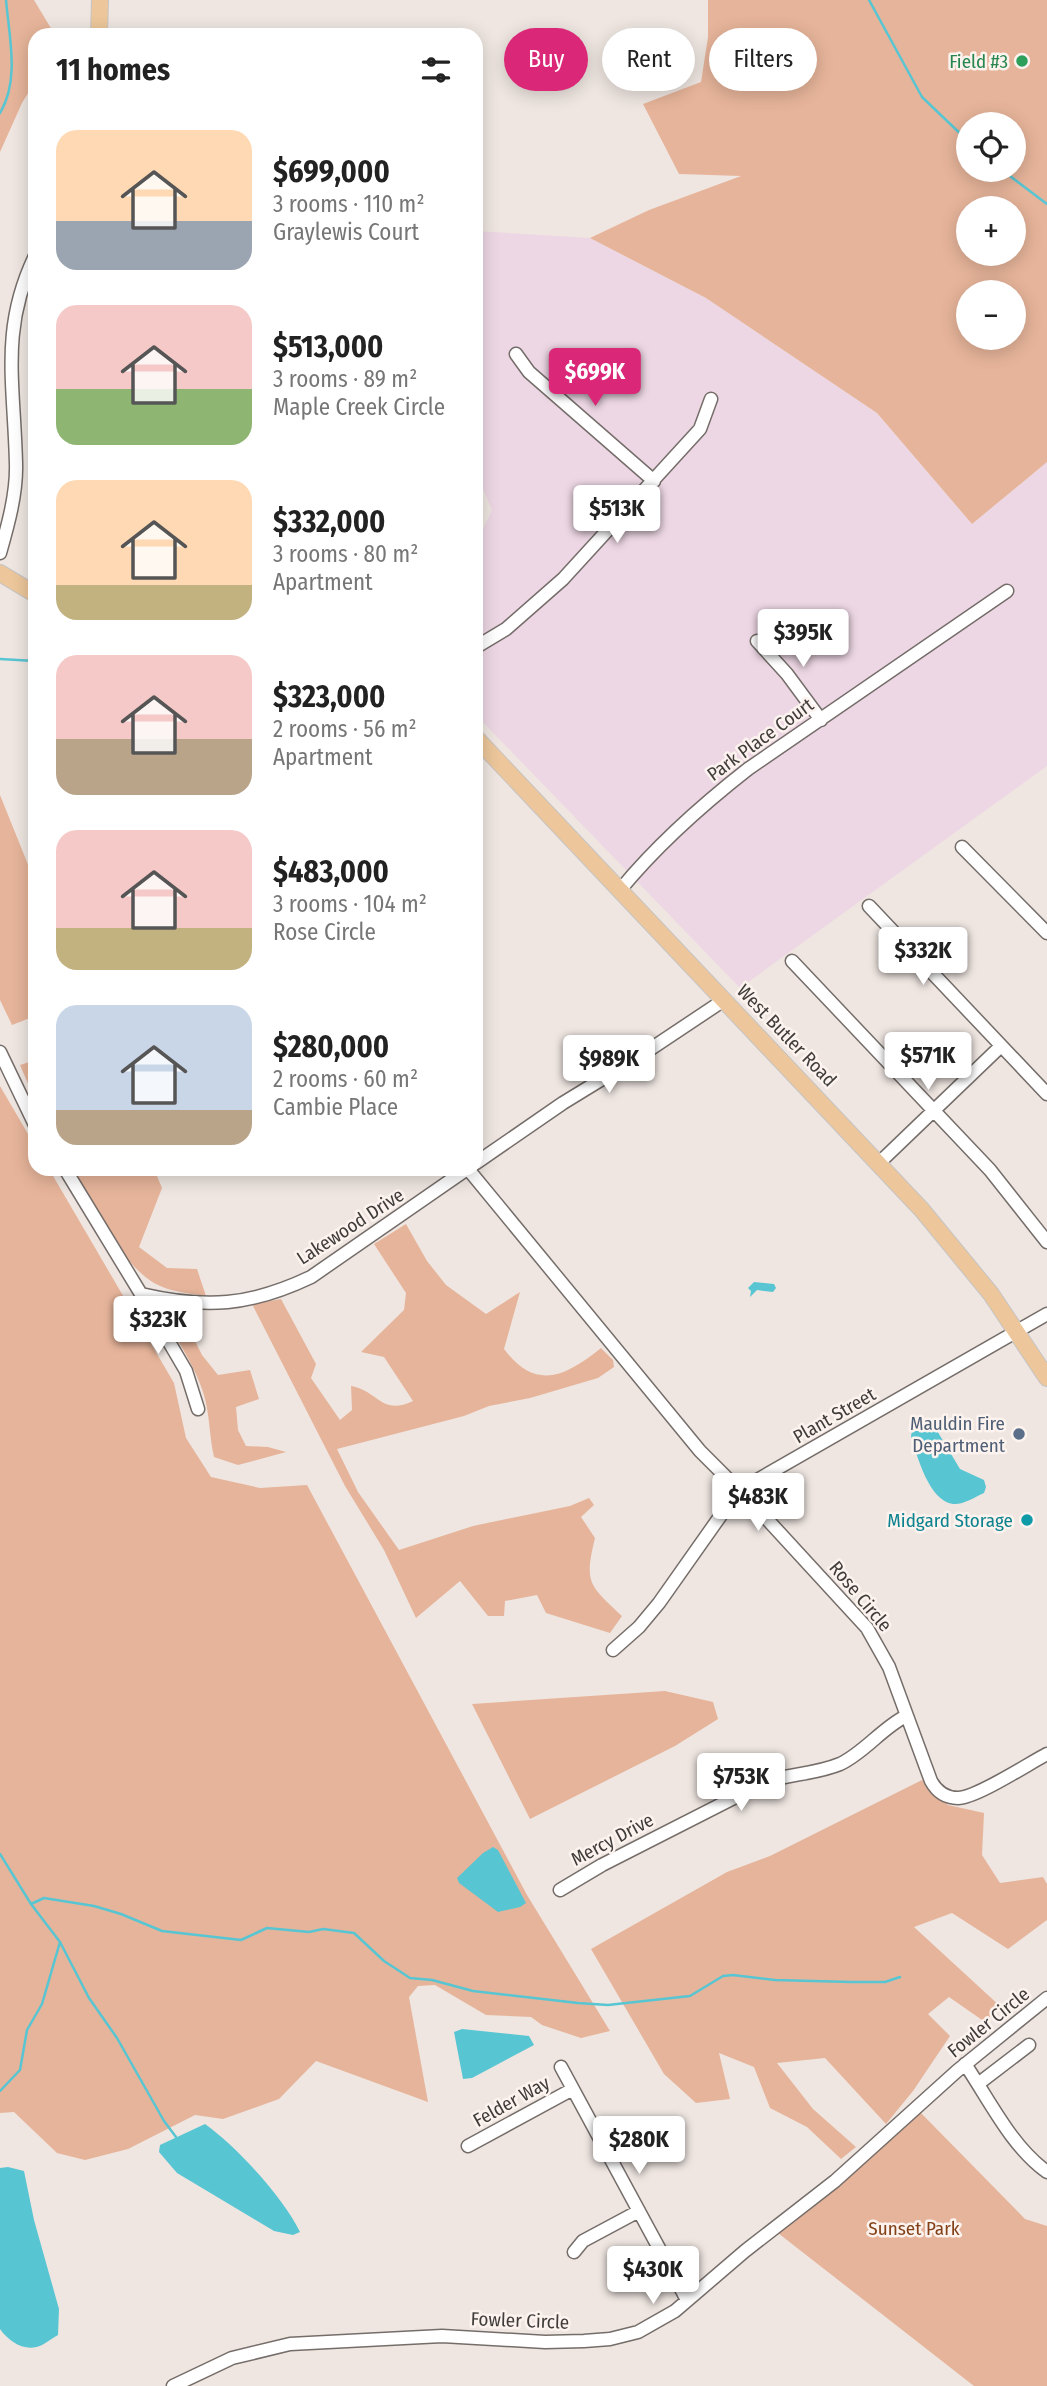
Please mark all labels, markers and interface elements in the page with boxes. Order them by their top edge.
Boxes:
chip: Buy [504,28,588,91]
chip: Rent [602,28,695,91]
chip: Filters [709,28,817,91]
place label: Field #3 [949,50,1008,73]
icon: filters [417,51,455,89]
text: 11 homes [56,52,170,88]
marker: Field #3 [1014,53,1030,69]
map controls [956,112,1026,350]
button: locate [956,112,1026,182]
text: $699,000 [273,154,390,190]
icon: home [112,158,196,242]
text: 3 rooms · 110 m² [273,190,424,218]
button: + [956,196,1026,266]
text: Graylewis Court [273,218,419,246]
button: − [956,280,1026,350]
text: $513,000 [273,329,383,365]
icon: home [112,333,196,417]
pin: $699K [546,348,644,408]
text: $699K [565,357,625,385]
text: 3 rooms · 89 m² [273,365,417,393]
text: Maple Creek Circle [273,393,445,421]
pin: $513K [568,486,666,545]
text: $513K [589,494,645,522]
text: $332,000 [273,504,385,540]
icon: home [112,508,196,592]
text: 3 rooms · 80 m² [273,540,418,568]
text: Apartment [273,568,373,596]
pin: $395K [754,610,852,669]
text: $395K [774,618,832,646]
text: $323,000 [273,679,385,715]
icon: home [112,683,196,767]
street label: Park Place Court [703,693,819,786]
text: 2 rooms · 56 m² [273,715,417,743]
text: Apartment [273,743,373,771]
text: $483,000 [273,854,389,890]
icon: home [112,858,196,942]
text: 3 rooms · 104 m² [273,890,427,918]
text: Rose Circle [273,918,376,946]
pin: $332K [874,928,972,987]
text: $332K [894,936,952,964]
street label: West Butler Road [732,979,841,1091]
text: $280,000 [273,1029,389,1065]
pin: $571K [879,1032,977,1092]
icon: home [112,1033,196,1117]
pin: $989K [560,1036,658,1095]
text: $571K [901,1041,955,1069]
text: $989K [579,1044,639,1072]
text: 2 rooms · 60 m² [273,1065,418,1093]
text: Cambie Place [273,1093,398,1121]
street label: Lakewood Drive [292,1183,408,1270]
pin: $323K [109,1296,207,1356]
text: $323K [129,1305,187,1333]
street label: Plant Street [789,1382,880,1448]
place label: Mauldin Fire Department [910,1412,1006,1457]
marker: Mauldin Fire Department [1011,1426,1027,1442]
pin: $483K [709,1474,807,1533]
text: $483K [728,1482,788,1510]
place label: Midgard Storage [887,1509,1013,1532]
marker: Midgard Storage [1019,1512,1035,1528]
street label: Rose Circle [824,1556,897,1636]
pin: $753K [692,1754,790,1813]
text: $753K [713,1762,769,1790]
street label: Mercy Drive [567,1808,657,1871]
street label: Fowler Circle [943,1982,1034,2062]
street label: Felder Way [469,2071,554,2132]
pin: $280K [590,2116,688,2176]
text: $280K [609,2125,669,2153]
park label: Sunset Park [868,2217,960,2240]
pin: $430K [604,2246,702,2306]
text: $430K [623,2255,683,2283]
street label: Fowler Circle [470,2307,570,2334]

